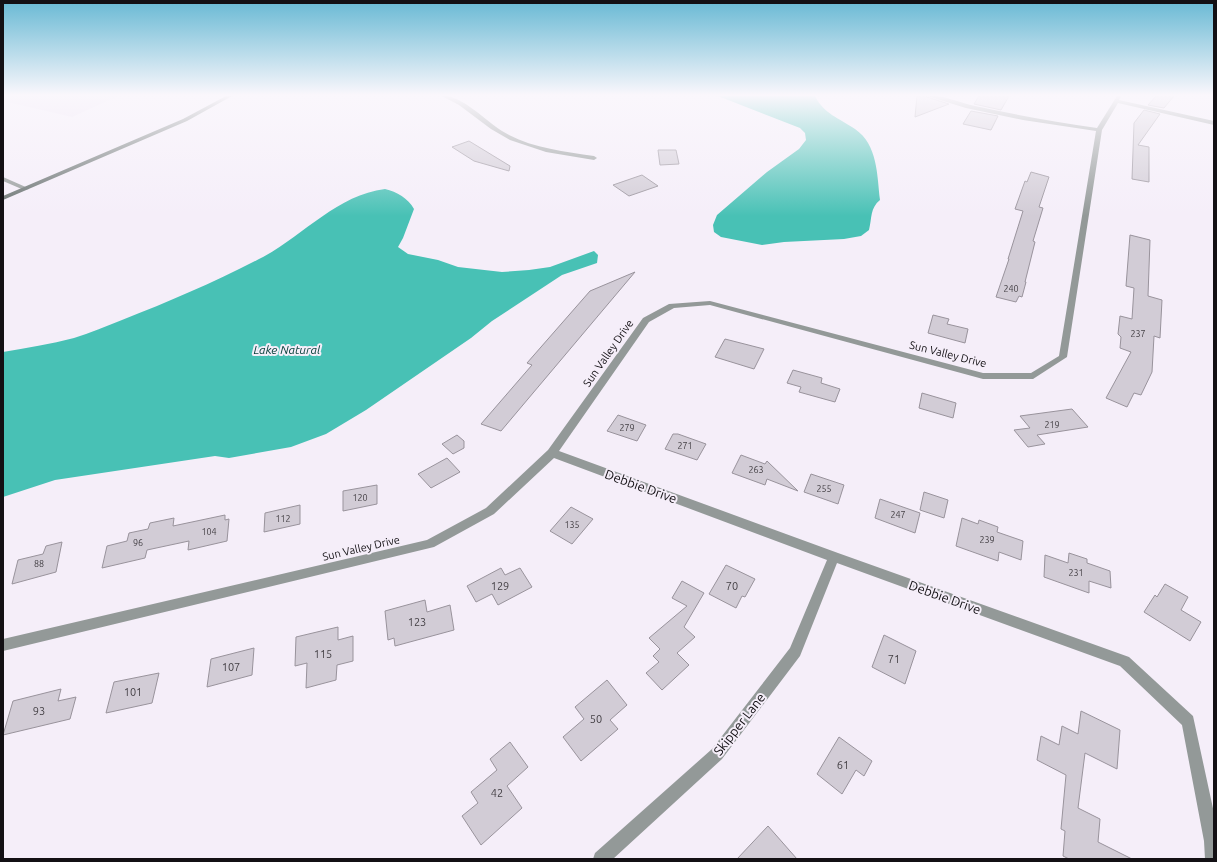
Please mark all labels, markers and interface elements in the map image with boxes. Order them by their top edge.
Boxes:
house number: 240 [1003,284,1019,294]
street label: Sun Valley Drive [580,317,636,389]
house number: 237 [1130,329,1146,339]
street label: Sun Valley Drive [908,339,988,369]
water label: Lake Natural [254,343,321,356]
house number: 219 [1044,420,1060,430]
house number: 279 [619,423,635,433]
house number: 271 [677,441,693,451]
house number: 263 [748,465,764,475]
street label: Debbie Drive [603,466,679,506]
house number: 255 [816,484,832,494]
house number: 120 [352,493,368,503]
house number: 247 [890,510,906,520]
house number: 112 [275,514,291,524]
house number: 135 [564,520,580,530]
house number: 104 [201,527,217,537]
street label: Sun Valley Drive [321,533,401,563]
house number: 239 [979,535,995,545]
house number: 96 [133,538,143,548]
house number: 88 [34,559,44,569]
house number: 231 [1068,568,1084,578]
street label: Debbie Drive [907,577,983,617]
house number: 129 [491,580,509,592]
house number: 70 [726,580,738,592]
house number: 123 [408,616,426,628]
house number: 115 [314,648,332,660]
house number: 71 [888,653,900,665]
house number: 107 [222,661,240,673]
house number: 101 [124,686,142,698]
street label: Skipper Lane [710,690,768,758]
house number: 93 [33,705,45,717]
house number: 50 [590,713,602,725]
house number: 61 [837,759,849,771]
house number: 42 [491,787,503,799]

